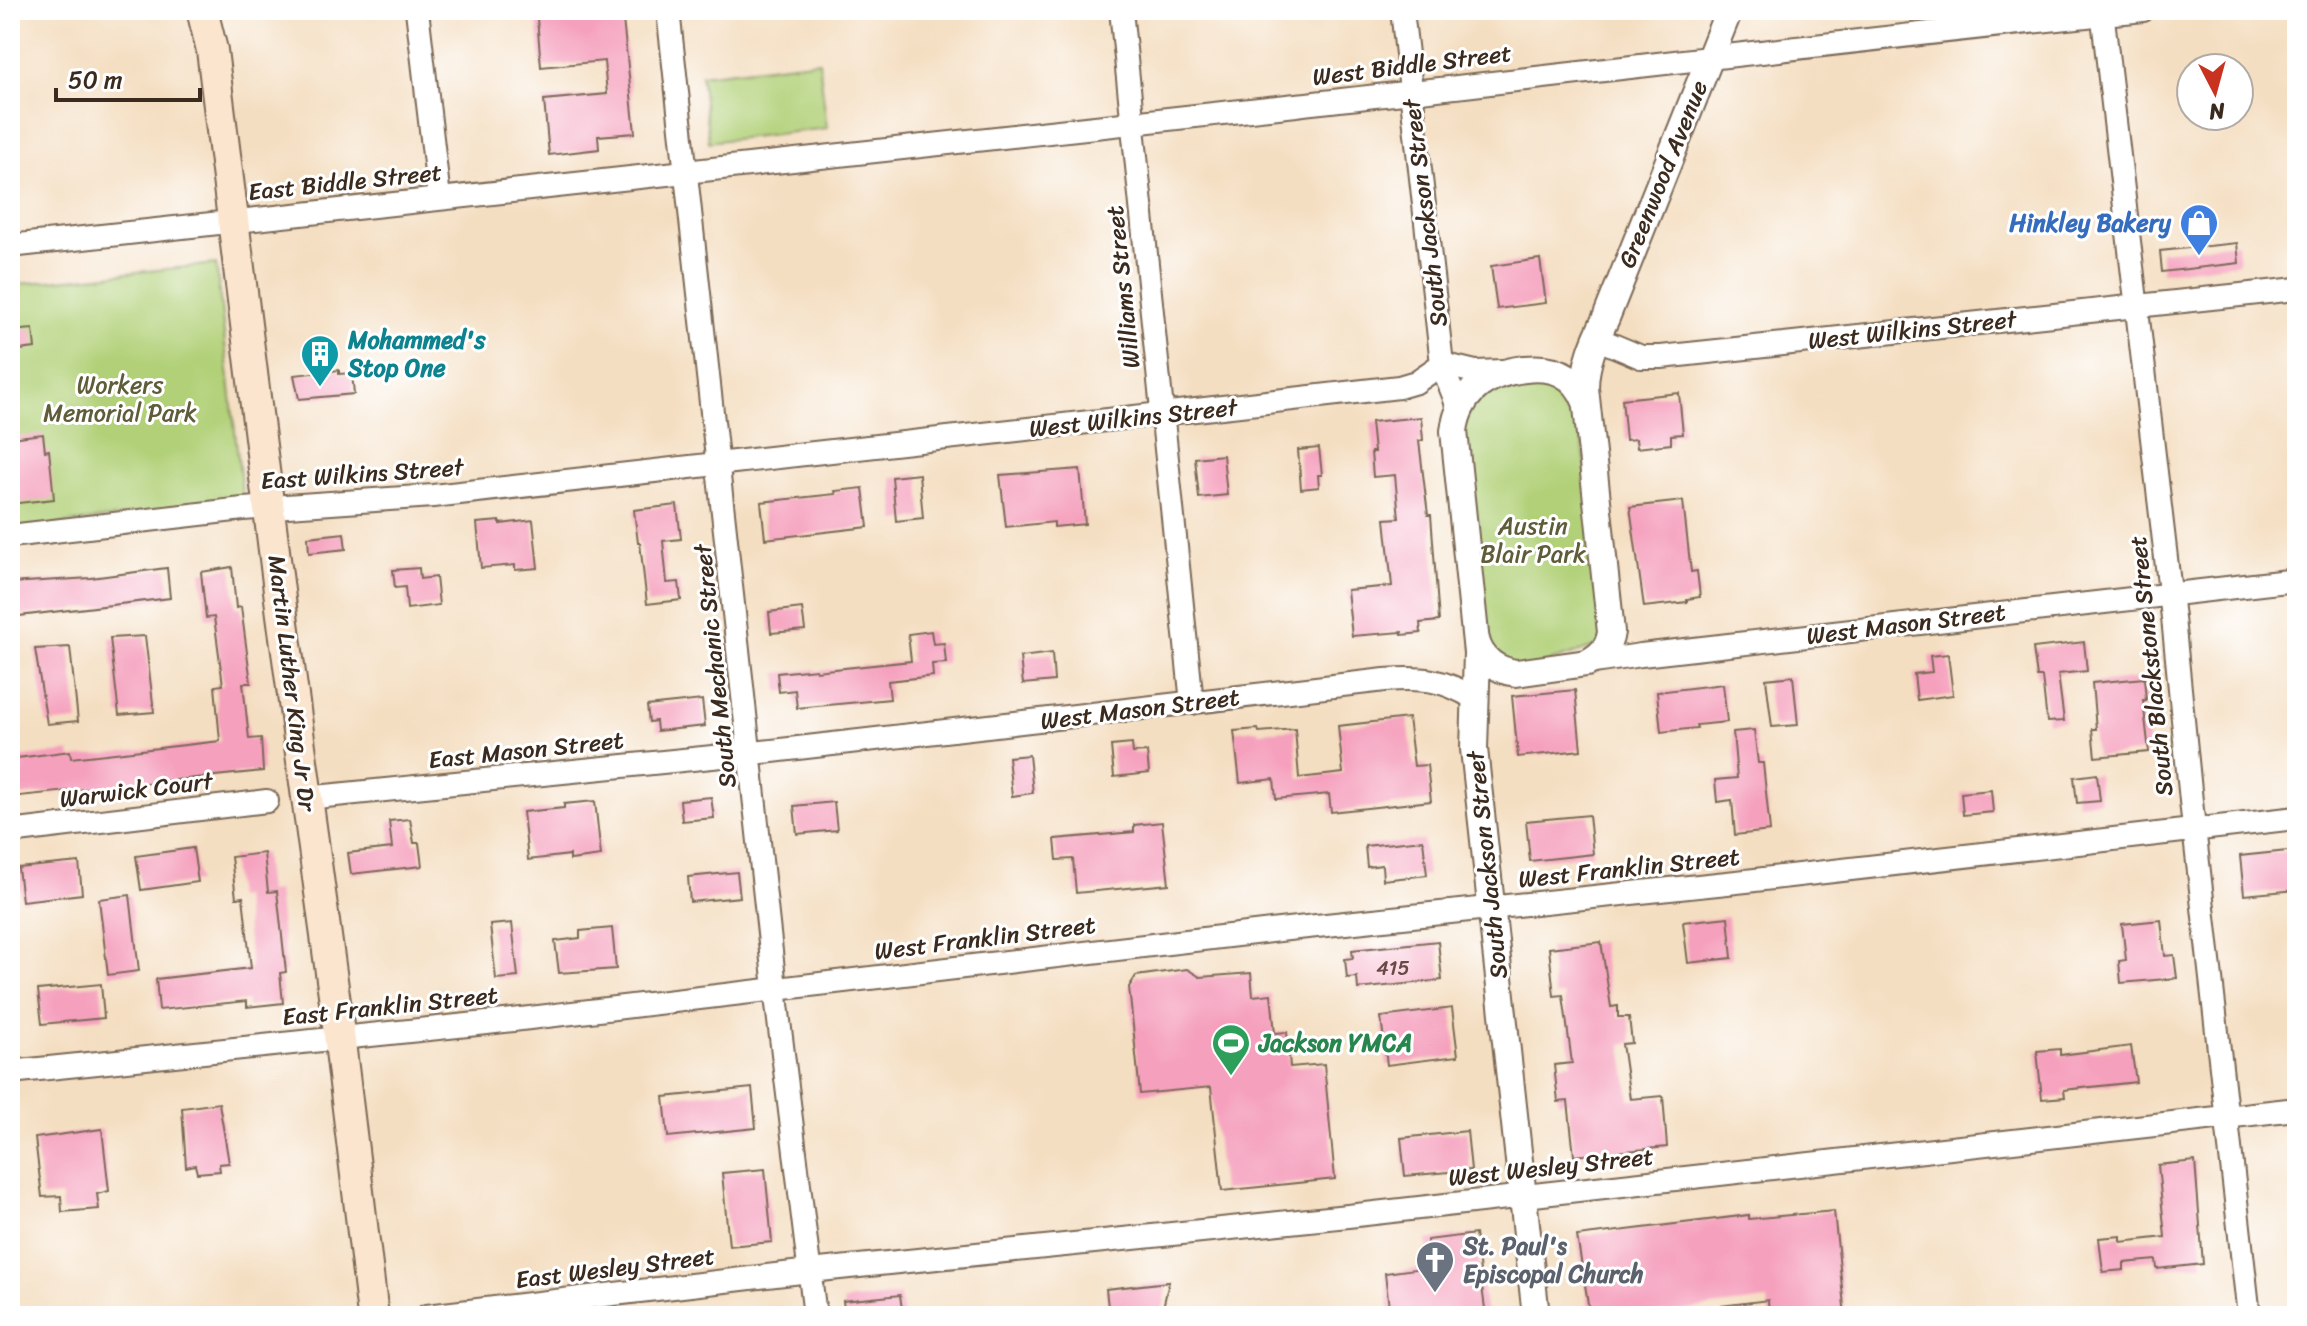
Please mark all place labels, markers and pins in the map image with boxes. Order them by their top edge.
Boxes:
place label: Hinkley Bakery [2009,202,2172,244]
shop icon: Hinkley Bakery [2178,202,2220,257]
place label: Mohammed's Stop One [347,319,486,389]
building icon: Mohammed's Stop One [299,333,341,388]
sports icon: Jackson YMCA [1210,1022,1252,1077]
place label: Jackson YMCA [1257,1022,1412,1064]
place label: St. Paul's Episcopal Church [1462,1225,1644,1295]
church icon: St. Paul's Episcopal Church [1414,1239,1456,1294]

